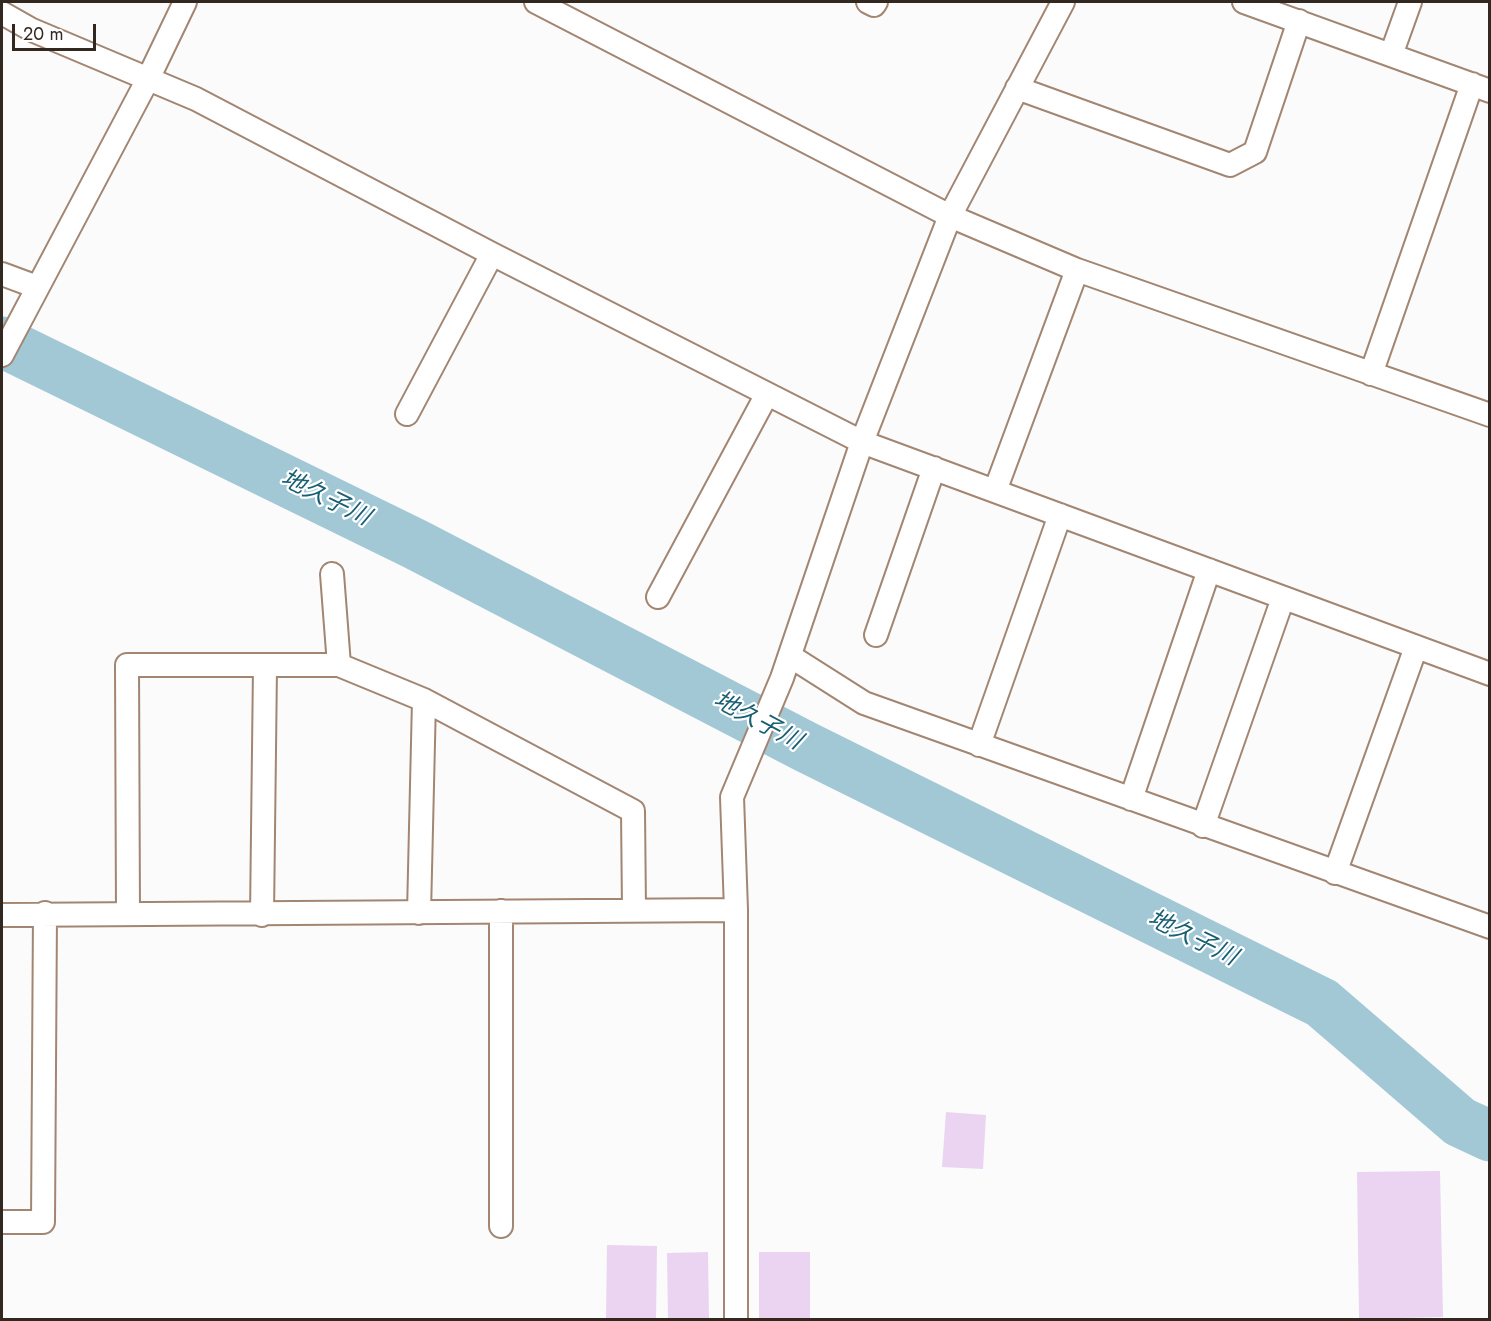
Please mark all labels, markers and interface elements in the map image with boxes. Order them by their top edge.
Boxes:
scale bar [15,12,99,50]
text: 20 m [23,21,63,47]
water label: 地久子川 [276,465,374,533]
water label: 地久子川 [708,687,806,757]
water label: 地久子川 [1143,905,1241,973]

